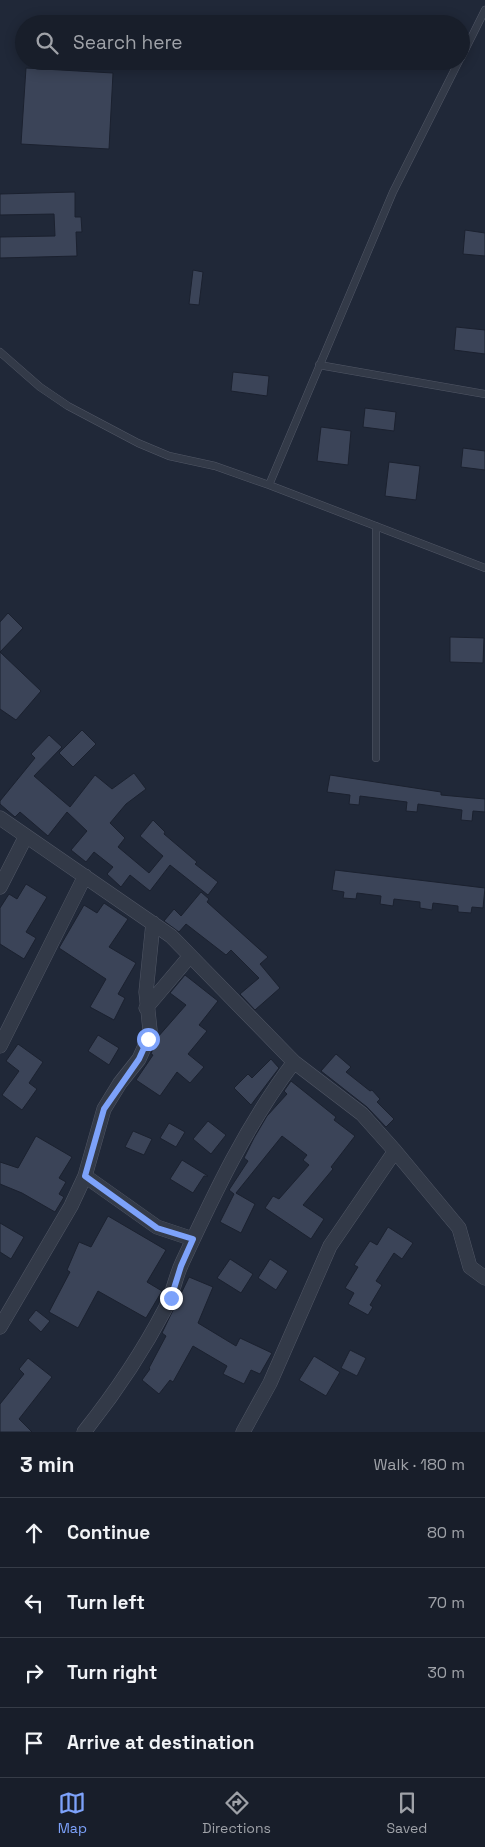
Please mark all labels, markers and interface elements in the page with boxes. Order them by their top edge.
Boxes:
search box [15,15,470,70]
icon: search [33,29,61,57]
text: Search here [73,30,183,55]
route start [137,1028,160,1051]
route end [160,1287,183,1310]
text: 3 min [20,1451,75,1478]
text: Walk · 180 m [373,1454,465,1475]
icon: ahead [20,1519,48,1547]
text: Continue [67,1520,150,1545]
text: 80 m [427,1522,465,1543]
icon: left [20,1589,48,1617]
text: Turn left [67,1590,145,1615]
text: 70 m [428,1592,465,1613]
icon: right [20,1659,48,1687]
text: Turn right [67,1660,157,1685]
text: 30 m [427,1662,465,1683]
icon: arrive [20,1729,48,1757]
text: Arrive at destination [67,1730,255,1755]
tab: Map [58,1789,87,1837]
tab: Directions [202,1789,271,1837]
tab: Saved [386,1789,427,1837]

